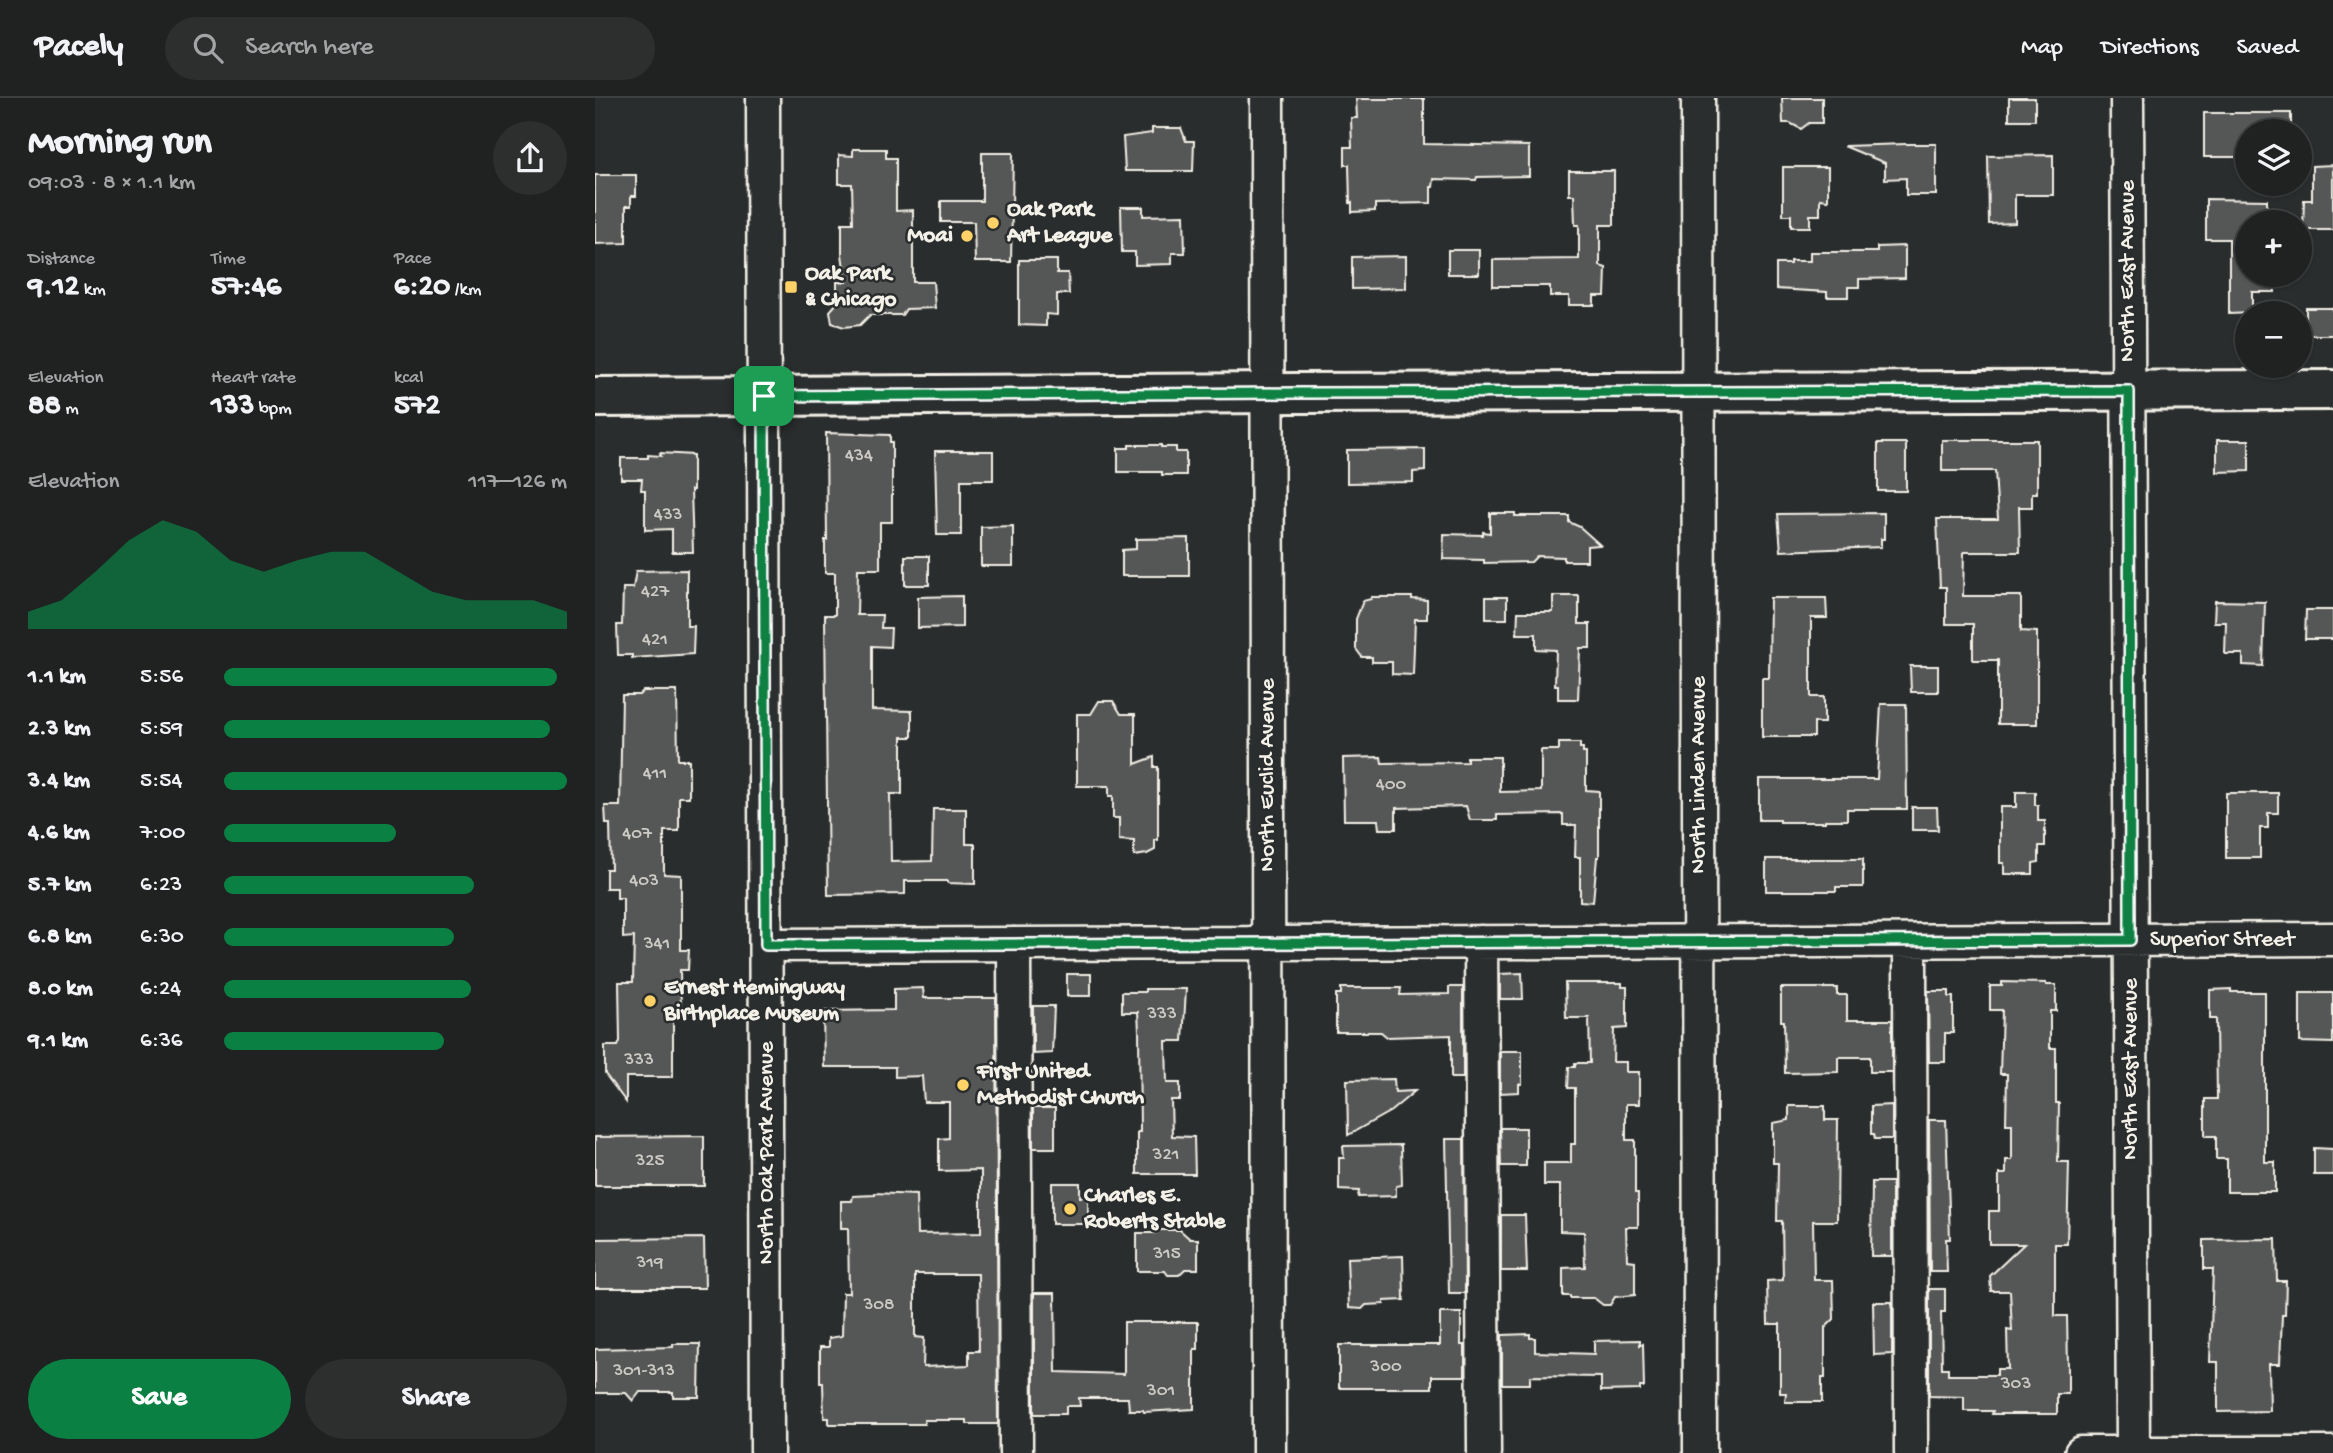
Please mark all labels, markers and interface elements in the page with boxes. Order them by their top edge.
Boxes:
search box [165,17,655,80]
text: Pacely [35,29,123,67]
icon: search [189,29,227,67]
text: Search here [245,33,373,64]
text: Map [2021,34,2063,63]
text: Directions [2101,34,2199,63]
text: Saved [2237,34,2298,63]
map controls [2235,119,2312,378]
button: layers [2235,119,2312,196]
button: share [493,121,567,195]
text: Morning run [28,122,212,166]
text: 09:03 · 8 × 1.1 km [28,170,195,197]
street label: North East Avenue [2115,179,2142,362]
place label: Oak Park Art League [1006,197,1113,250]
button: + [2235,210,2312,287]
marker: Oak Park Art League [985,215,1001,231]
place label: Moai [907,223,953,250]
marker: Moai [959,228,975,244]
text: Distance [28,248,95,271]
text: Time [211,248,246,271]
text: Pace [394,248,431,271]
place label: Oak Park & Chicago [805,261,897,314]
text: 9.12 [28,271,79,306]
text: 57:46 [211,271,281,306]
text: 6:20 [394,271,450,306]
text: km [79,279,106,302]
text: /km [450,279,481,302]
marker: Oak Park & Chicago [783,279,799,295]
button: − [2235,301,2312,378]
pin [734,366,794,426]
text: Elevation [28,367,104,390]
text: Heart rate [211,367,296,390]
text: kcal [394,367,424,390]
icon: arrive [745,377,783,415]
text: 88 [28,390,61,425]
text: 133 [211,390,254,425]
text: 572 [394,390,440,425]
text: m [61,398,79,421]
text: bpm [254,398,292,421]
house number: 434 [845,445,873,468]
text: Elevation [28,469,119,496]
text: 117–126 m [468,469,567,496]
house number: 433 [654,504,682,527]
house number: 427 [641,581,670,604]
house number: 421 [642,629,668,652]
text: 1.1 km [28,664,86,691]
text: 5:56 [140,664,183,691]
street label: North Linden Avenue [1686,675,1713,874]
street label: North Euclid Avenue [1255,677,1282,872]
text: 2.3 km [28,716,90,743]
text: 5:59 [140,716,183,743]
house number: 411 [643,763,667,786]
text: 3.4 km [28,768,90,795]
text: 5:54 [140,768,182,795]
house number: 400 [1376,774,1406,797]
text: 4.6 km [28,820,90,847]
text: 7:00 [140,820,185,847]
house number: 407 [622,823,653,846]
house number: 403 [629,870,659,893]
text: 5.7 km [28,872,91,899]
text: 6:23 [140,872,182,899]
text: 6.8 km [28,924,92,951]
text: 6:30 [140,924,184,951]
street label: Superior Street [2150,927,2296,954]
house number: 341 [643,933,670,956]
place label: Ernest Hemingway Birthplace Museum [663,975,845,1028]
text: 8.0 km [28,976,93,1003]
text: 6:24 [140,976,181,1003]
street label: North East Avenue [2118,977,2145,1160]
marker: Ernest Hemingway Birthplace Museum [642,993,658,1009]
house number: 333 [1146,1003,1177,1026]
text: 9.1 km [28,1028,88,1055]
text: 6:36 [140,1028,182,1055]
street label: North Oak Park Avenue [754,1040,781,1265]
house number: 333 [623,1049,654,1072]
place label: First United Methodist Church [976,1059,1145,1112]
marker: First United Methodist Church [955,1077,971,1093]
house number: 321 [1152,1144,1179,1167]
house number: 325 [634,1150,665,1173]
place label: Charles E. Roberts Stable [1083,1183,1226,1236]
marker: Charles E. Roberts Stable [1062,1201,1078,1217]
house number: 315 [1152,1243,1181,1266]
house number: 319 [635,1252,664,1275]
house number: 308 [862,1294,895,1317]
house number: 300 [1369,1356,1402,1379]
button: Save [28,1359,291,1439]
button: Share [305,1359,567,1439]
house number: 301-313 [612,1360,675,1383]
house number: 303 [2000,1373,2031,1396]
house number: 301 [1146,1380,1175,1403]

